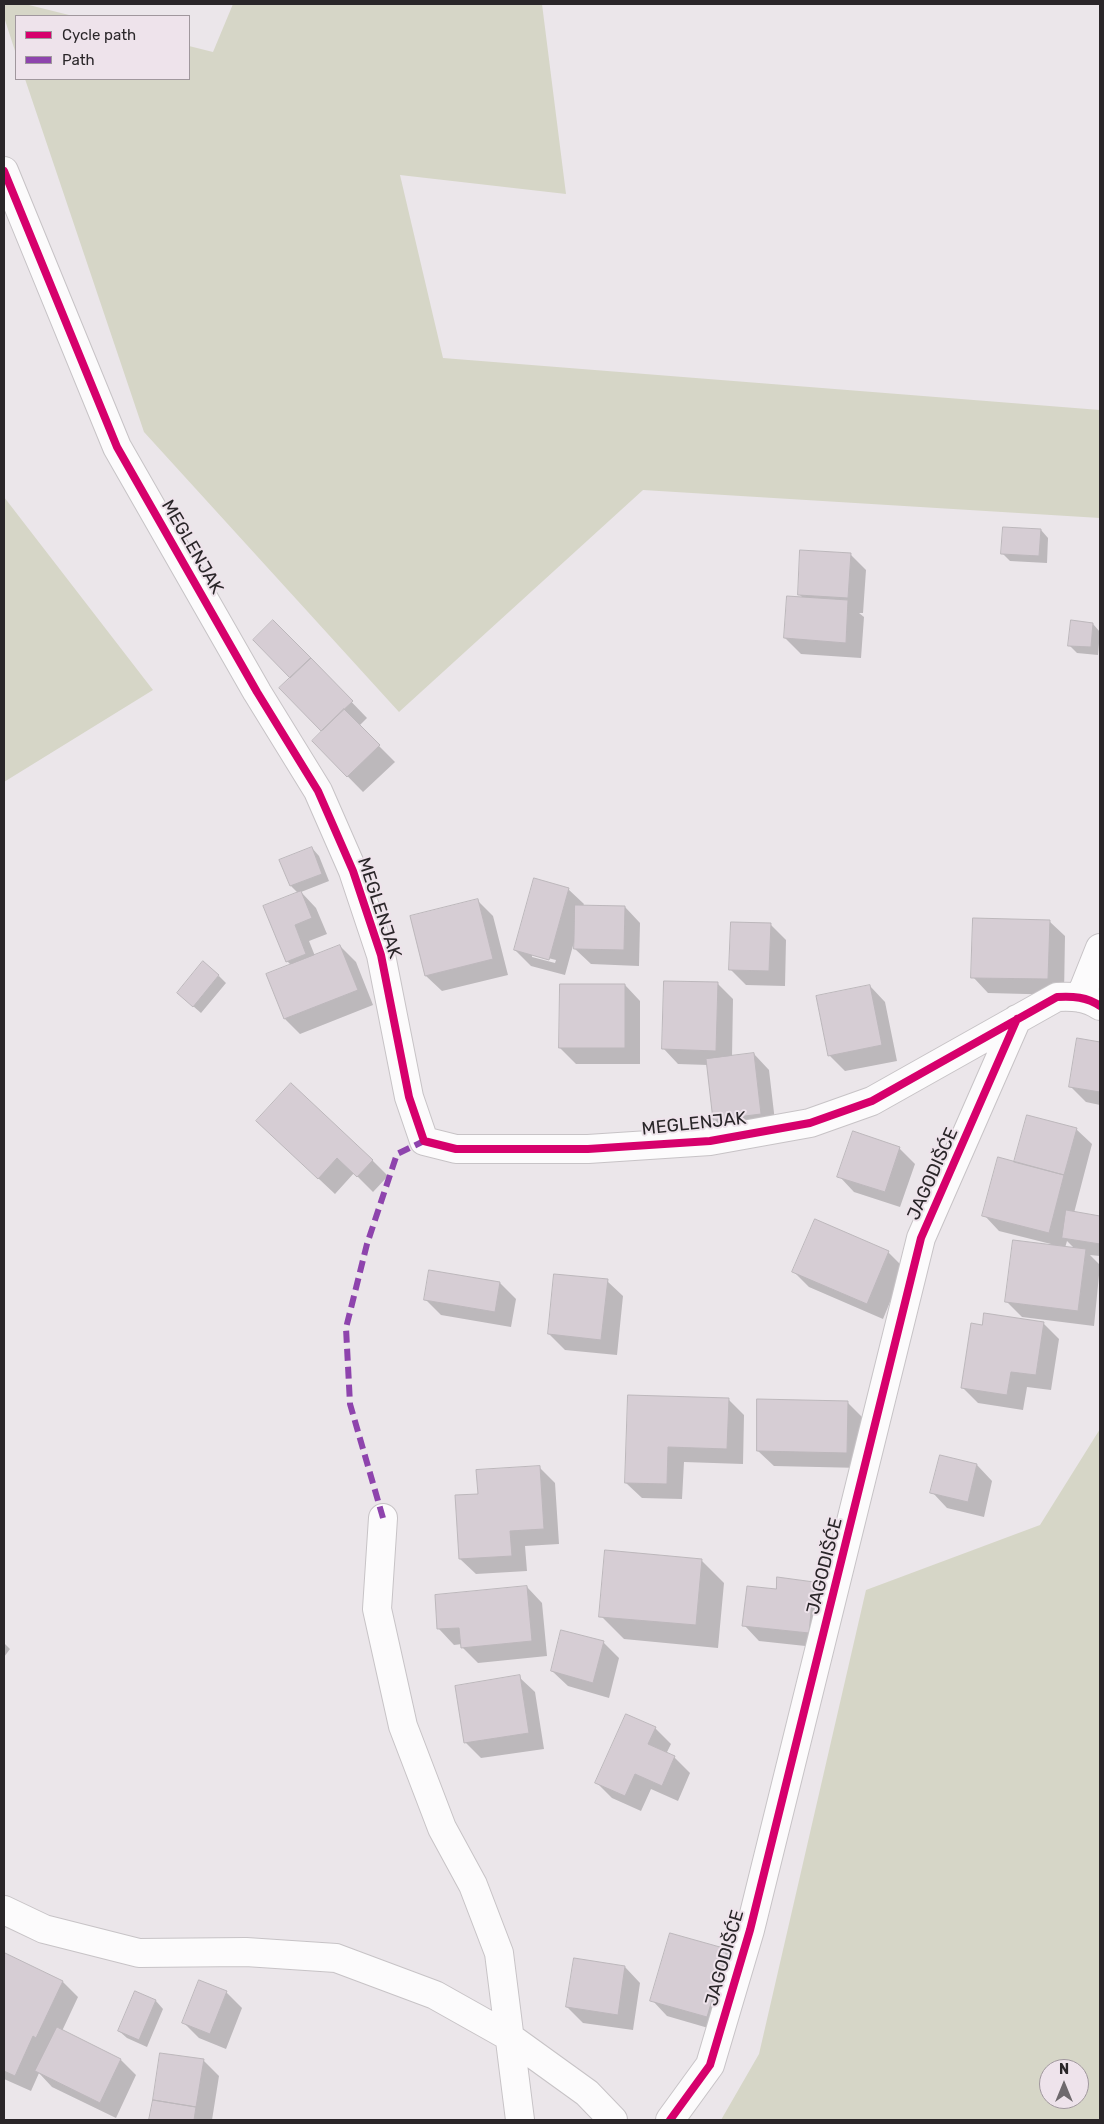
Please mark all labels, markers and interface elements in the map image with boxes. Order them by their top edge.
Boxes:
legend [15,15,190,80]
text: Cycle path [62,26,136,44]
text: Path [62,51,95,69]
street label: MEGLENJAK [156,496,228,598]
street label: MEGLENJAK [353,855,405,961]
street label: MEGLENJAK [641,1108,747,1140]
street label: JAGODIŠĆE [903,1124,963,1224]
street label: JAGODIŠĆE [803,1515,847,1617]
street label: JAGODIŠĆE [701,1908,749,2008]
north arrow [1039,2059,1089,2109]
text: N [1059,2061,1069,2078]

